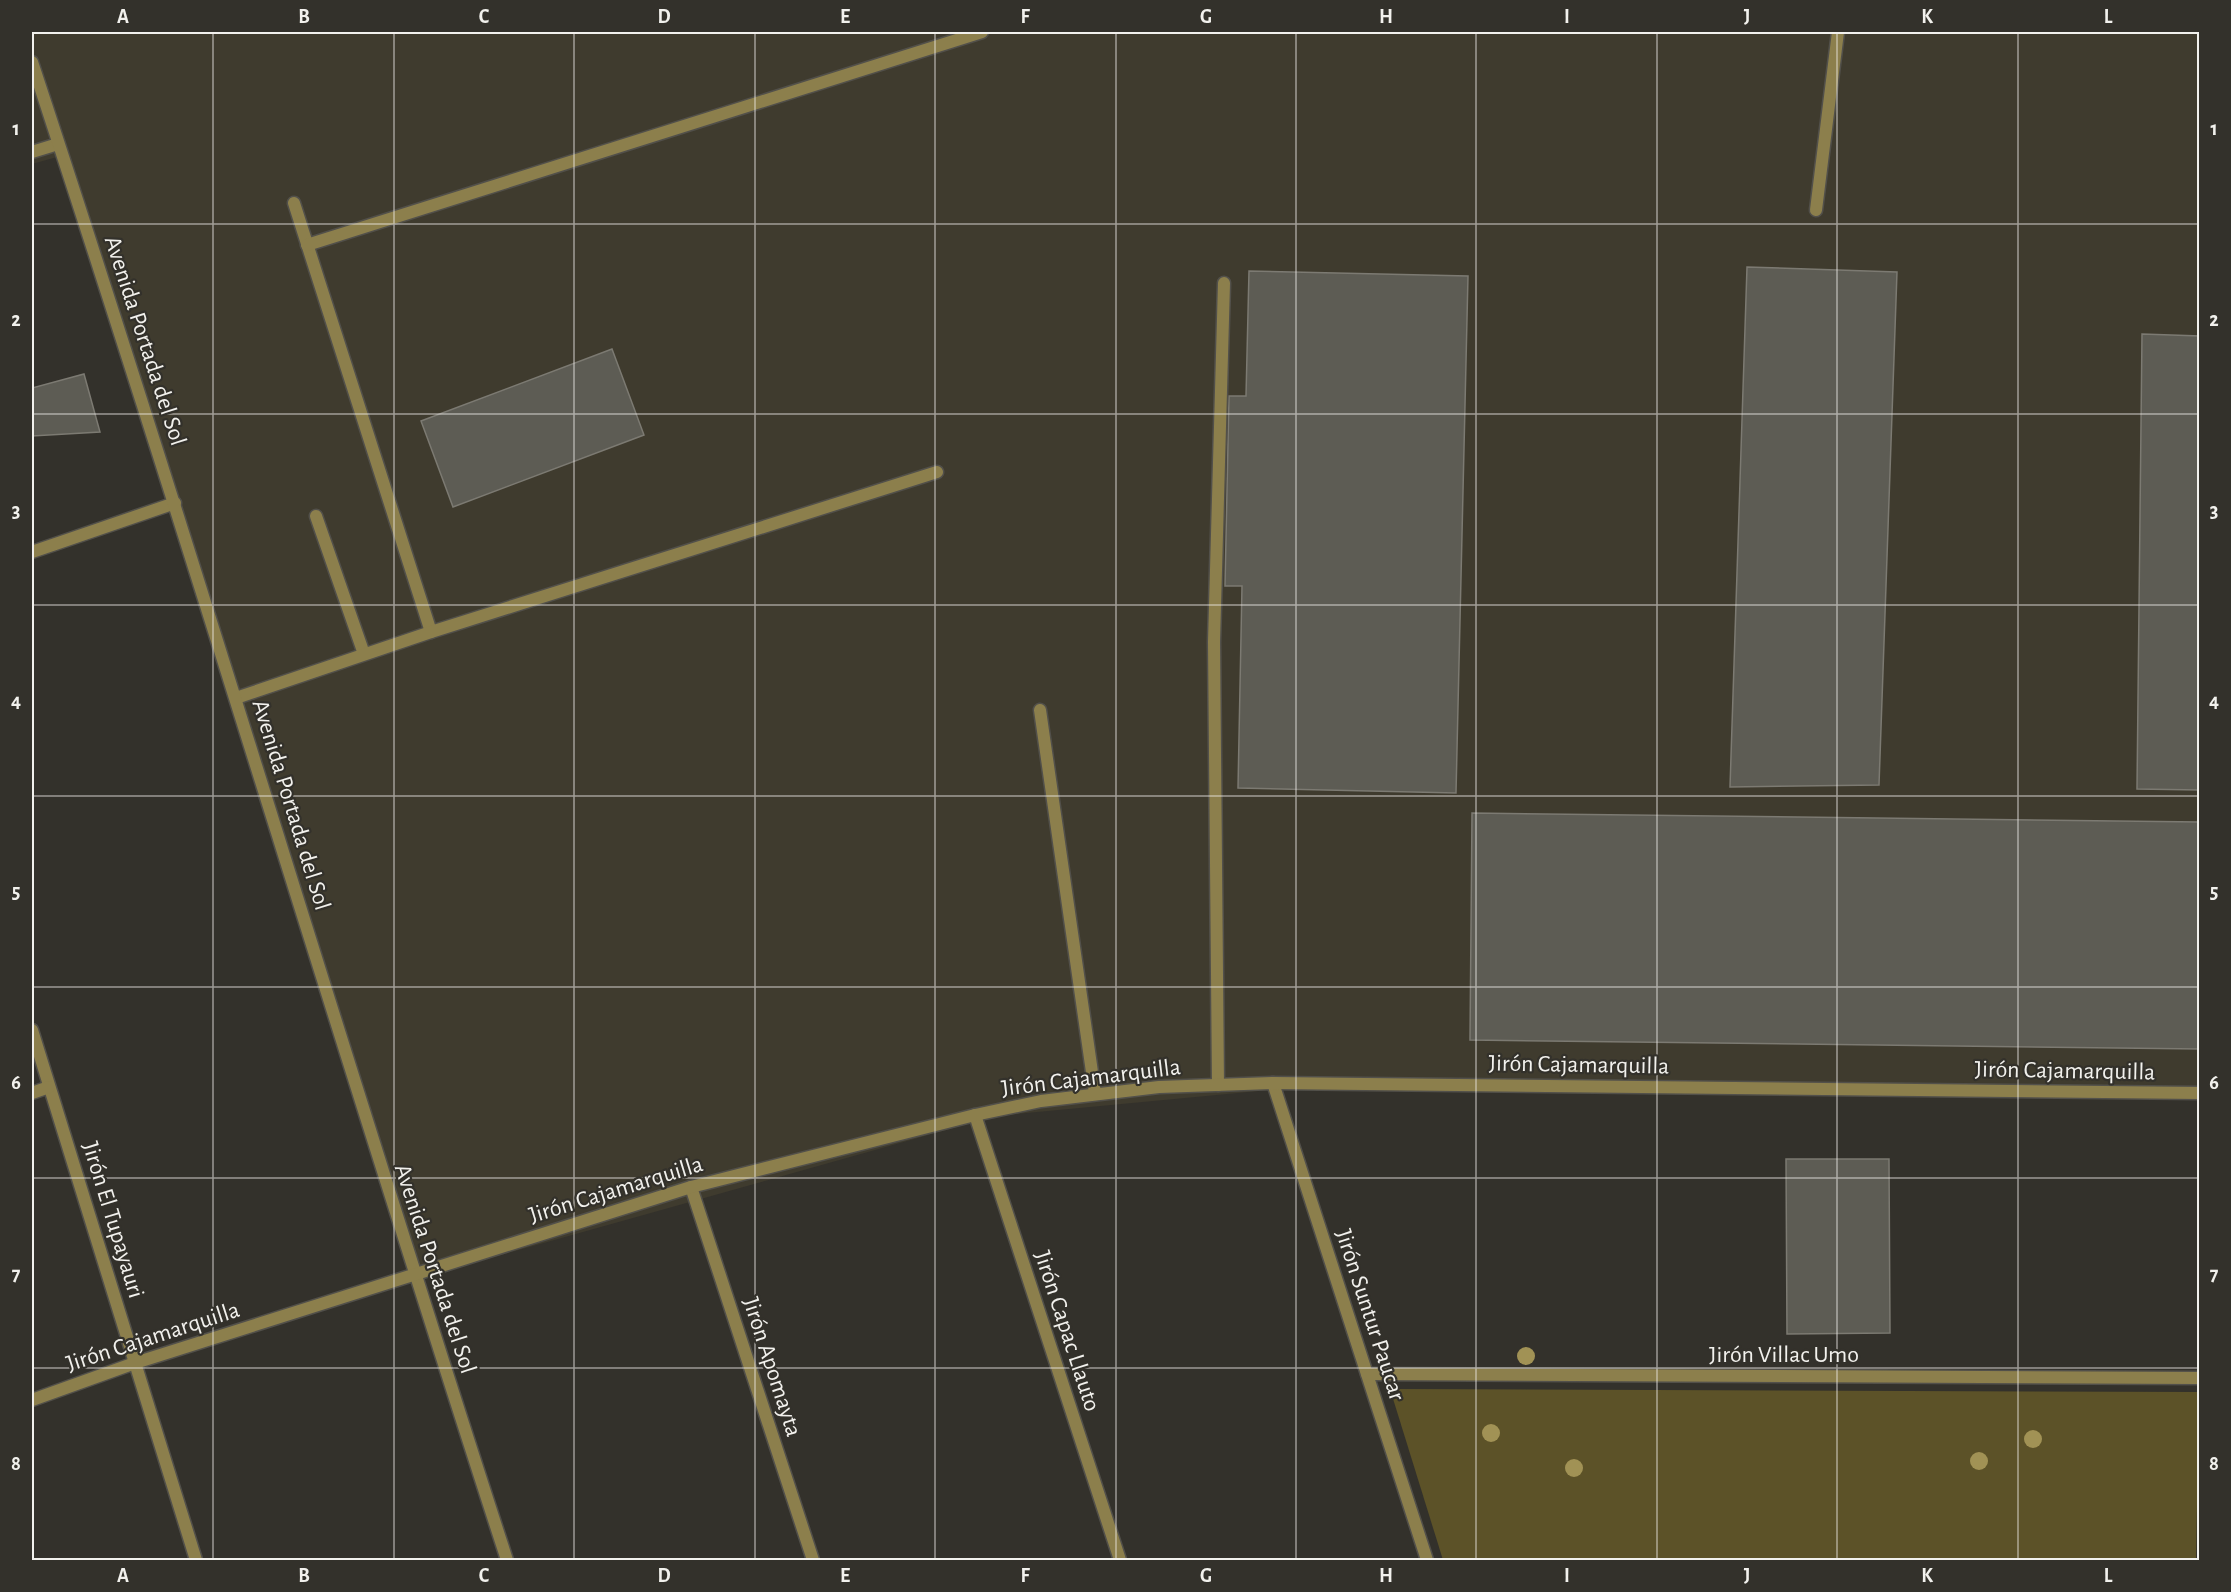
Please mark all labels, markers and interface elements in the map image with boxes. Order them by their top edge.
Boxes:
text: A [117,7,129,27]
text: B [298,7,310,27]
text: C [479,7,490,27]
text: D [657,7,671,27]
text: E [840,7,850,27]
text: F [1020,7,1030,27]
text: G [1200,7,1212,27]
text: H [1379,7,1393,27]
text: I [1564,7,1570,27]
text: J [1744,7,1750,27]
text: K [1921,7,1933,27]
text: L [2104,7,2113,27]
text: 1 [12,119,20,139]
text: 1 [2210,119,2218,139]
street label: Avenida Portada del Sol [100,233,190,449]
text: 2 [11,310,21,330]
text: 2 [2209,310,2219,330]
text: 3 [12,501,20,521]
text: 3 [2210,501,2218,521]
text: 4 [11,691,21,711]
text: 4 [2209,691,2219,711]
street label: Avenida Portada del Sol [248,697,334,913]
text: 5 [12,882,20,902]
text: 5 [2210,882,2218,902]
street label: Jirón Cajamarquilla [1488,1051,1670,1079]
street label: Jirón Cajamarquilla [1000,1055,1182,1101]
street label: Jirón Cajamarquilla [1974,1057,2156,1085]
text: 6 [11,1073,21,1093]
text: 6 [2209,1073,2219,1093]
street label: Jirón El Tupayauri [78,1139,148,1301]
street label: Jirón Cajamarquilla [526,1152,706,1228]
street label: Avenida Portada del Sol [390,1161,480,1377]
street label: Jirón Suntur Paucar [1331,1226,1409,1404]
street label: Jirón Capac Llauto [1030,1248,1104,1414]
text: 7 [12,1264,21,1284]
text: 7 [2210,1264,2219,1284]
street label: Jirón Apomayta [738,1294,806,1440]
street label: Jirón Cajamarquilla [63,1298,243,1376]
street label: Jirón Villac Umo [1709,1343,1859,1367]
text: 8 [11,1454,21,1474]
text: 8 [2209,1454,2219,1474]
text: A [117,1566,129,1586]
text: B [298,1566,310,1586]
text: C [479,1566,490,1586]
text: D [657,1566,671,1586]
text: E [840,1566,850,1586]
text: F [1020,1566,1030,1586]
text: G [1200,1566,1212,1586]
text: H [1379,1566,1393,1586]
text: I [1564,1566,1570,1586]
text: J [1744,1566,1750,1586]
text: K [1921,1566,1933,1586]
text: L [2104,1566,2113,1586]

